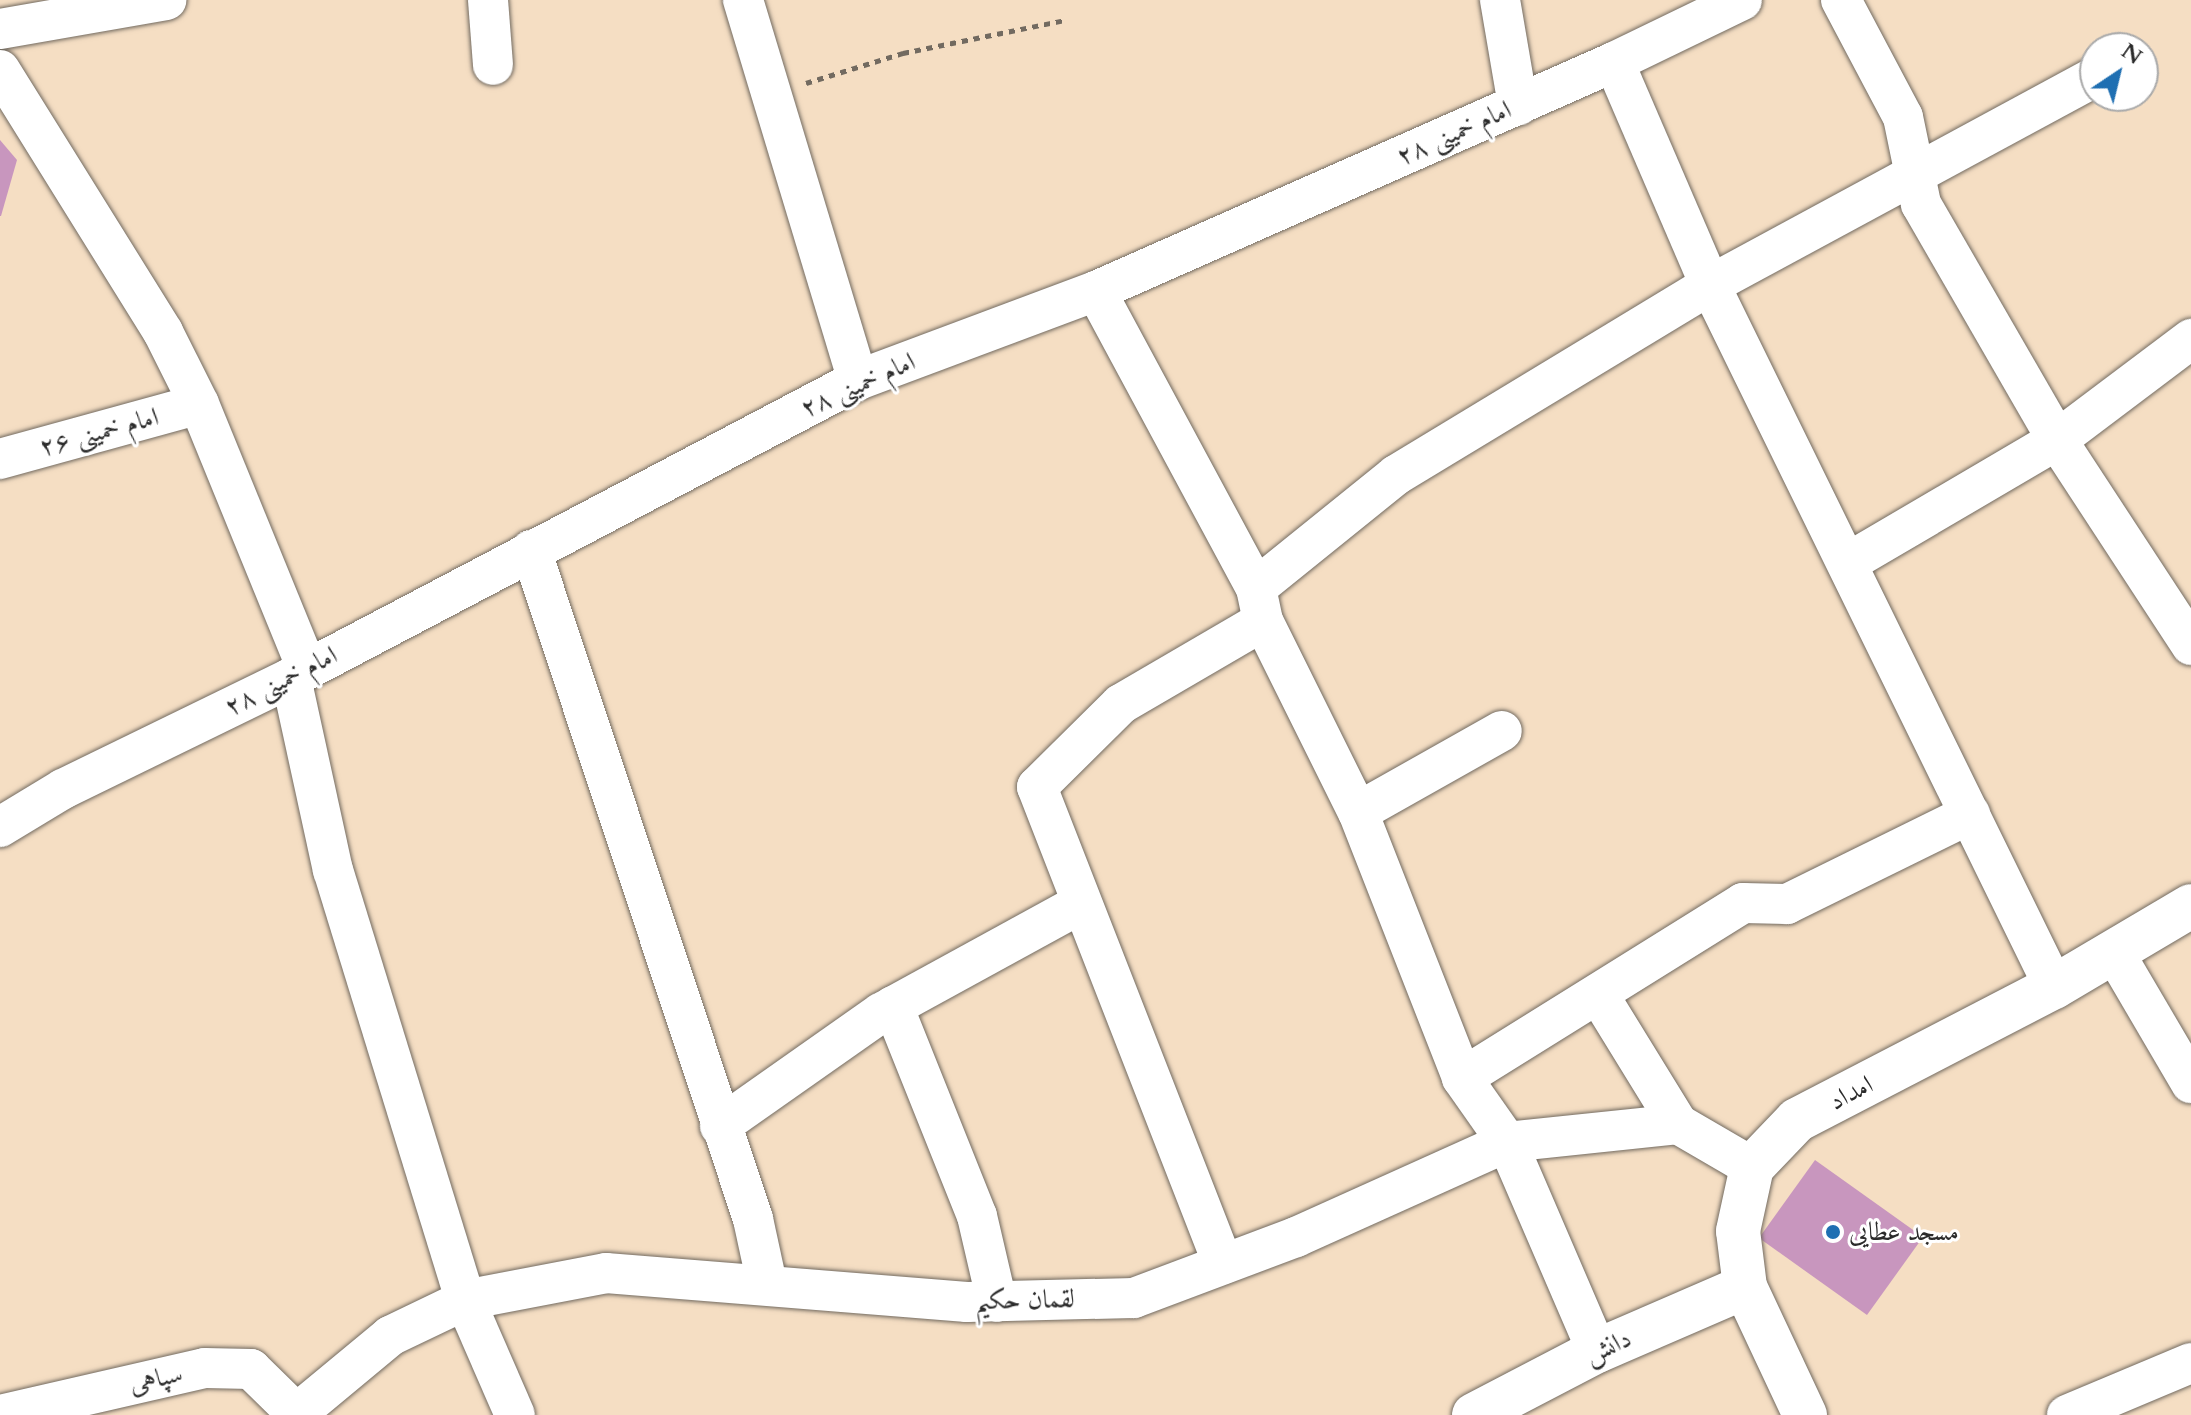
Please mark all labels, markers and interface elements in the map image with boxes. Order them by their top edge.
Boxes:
north arrow [2079,32,2159,112]
text: N [2115,36,2148,72]
street label: امام خمینی ۲۸ [1392,94,1516,172]
street label: امام خمینی ۲۸ [796,346,920,424]
street label: امام خمینی ۲۶ [36,401,162,463]
street label: امام خمینی ۲۸ [220,639,342,723]
street label: امداد [1824,1069,1878,1117]
place label: مسجد عطایی [1849,1216,1959,1248]
marker: مسجد عطایی [1824,1223,1842,1241]
street label: لقمان حکیم [975,1284,1075,1316]
street label: دانش [1580,1323,1636,1371]
street label: سپاهی [126,1358,186,1400]

